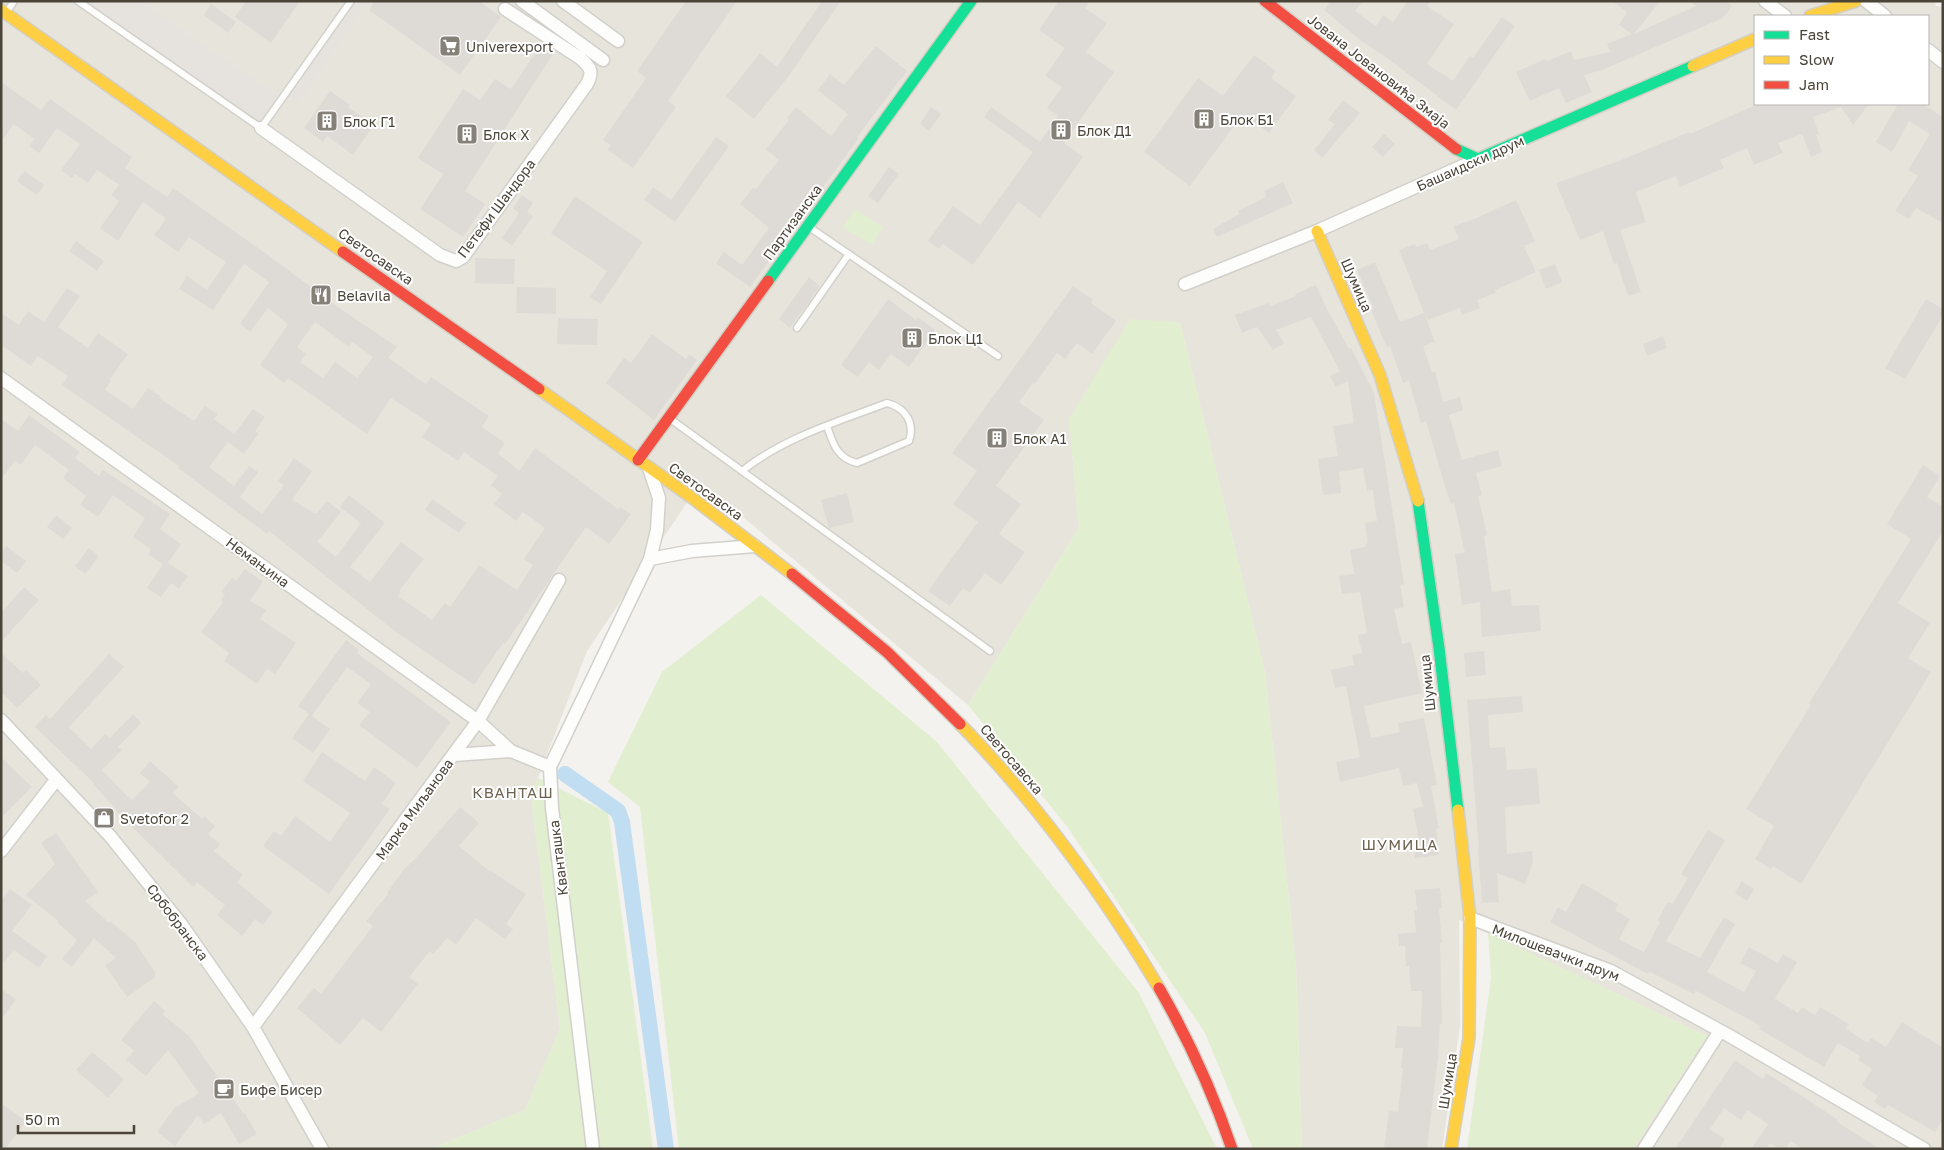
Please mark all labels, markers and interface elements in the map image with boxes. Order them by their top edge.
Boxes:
street label: Јована Јовановића Змаја [1304,10,1454,132]
legend [1754,15,1929,105]
text: Fast [1799,25,1830,43]
supermarket icon: Univerexport [438,34,462,58]
place label: Univerexport [466,38,553,55]
text: Slow [1799,50,1834,68]
text: Jam [1799,75,1829,93]
building icon: Блок Б1 [1192,107,1216,131]
building icon: Блок Г1 [315,109,339,133]
place label: Блок Б1 [1220,111,1274,128]
place label: Блок Г1 [343,113,395,130]
building icon: Блок Д1 [1049,118,1073,142]
building icon: Блок Х [455,122,479,146]
place label: Блок Д1 [1077,122,1132,139]
place label: Блок Х [483,126,530,143]
street label: Башаидски друм [1414,132,1526,194]
street label: Петефи Шандора [453,155,539,261]
street label: Партизанска [759,181,825,263]
street label: Светосавска [335,224,417,288]
street label: Шумица [1338,256,1376,314]
restaurant icon: Belavila [309,283,333,307]
place label: Belavila [337,287,391,304]
building icon: Блок Ц1 [900,326,924,350]
place label: Блок Ц1 [928,330,983,347]
building icon: Блок А1 [985,426,1009,450]
place label: Блок А1 [1013,430,1067,447]
street label: Светосавска [666,458,746,524]
street label: Немањина [223,533,293,591]
street label: Шумица [1416,654,1438,712]
street label: Светосавска [977,720,1047,798]
street label: Марка Миљанова [372,755,456,863]
district label: КВАНТАШ [472,783,554,801]
shop icon: Svetofor 2 [92,806,116,830]
place label: Svetofor 2 [120,810,189,827]
street label: Кванташка [545,819,571,897]
district label: ШУМИЦА [1362,835,1438,853]
street label: Србобранска [144,880,212,964]
street label: Милошевачки друм [1490,920,1622,984]
street label: Шумица [1434,1052,1460,1110]
cafe icon: Бифе Бисер [212,1077,236,1101]
place label: Бифе Бисер [240,1081,322,1098]
scale bar [18,1102,134,1134]
text: 50 m [25,1110,60,1128]

